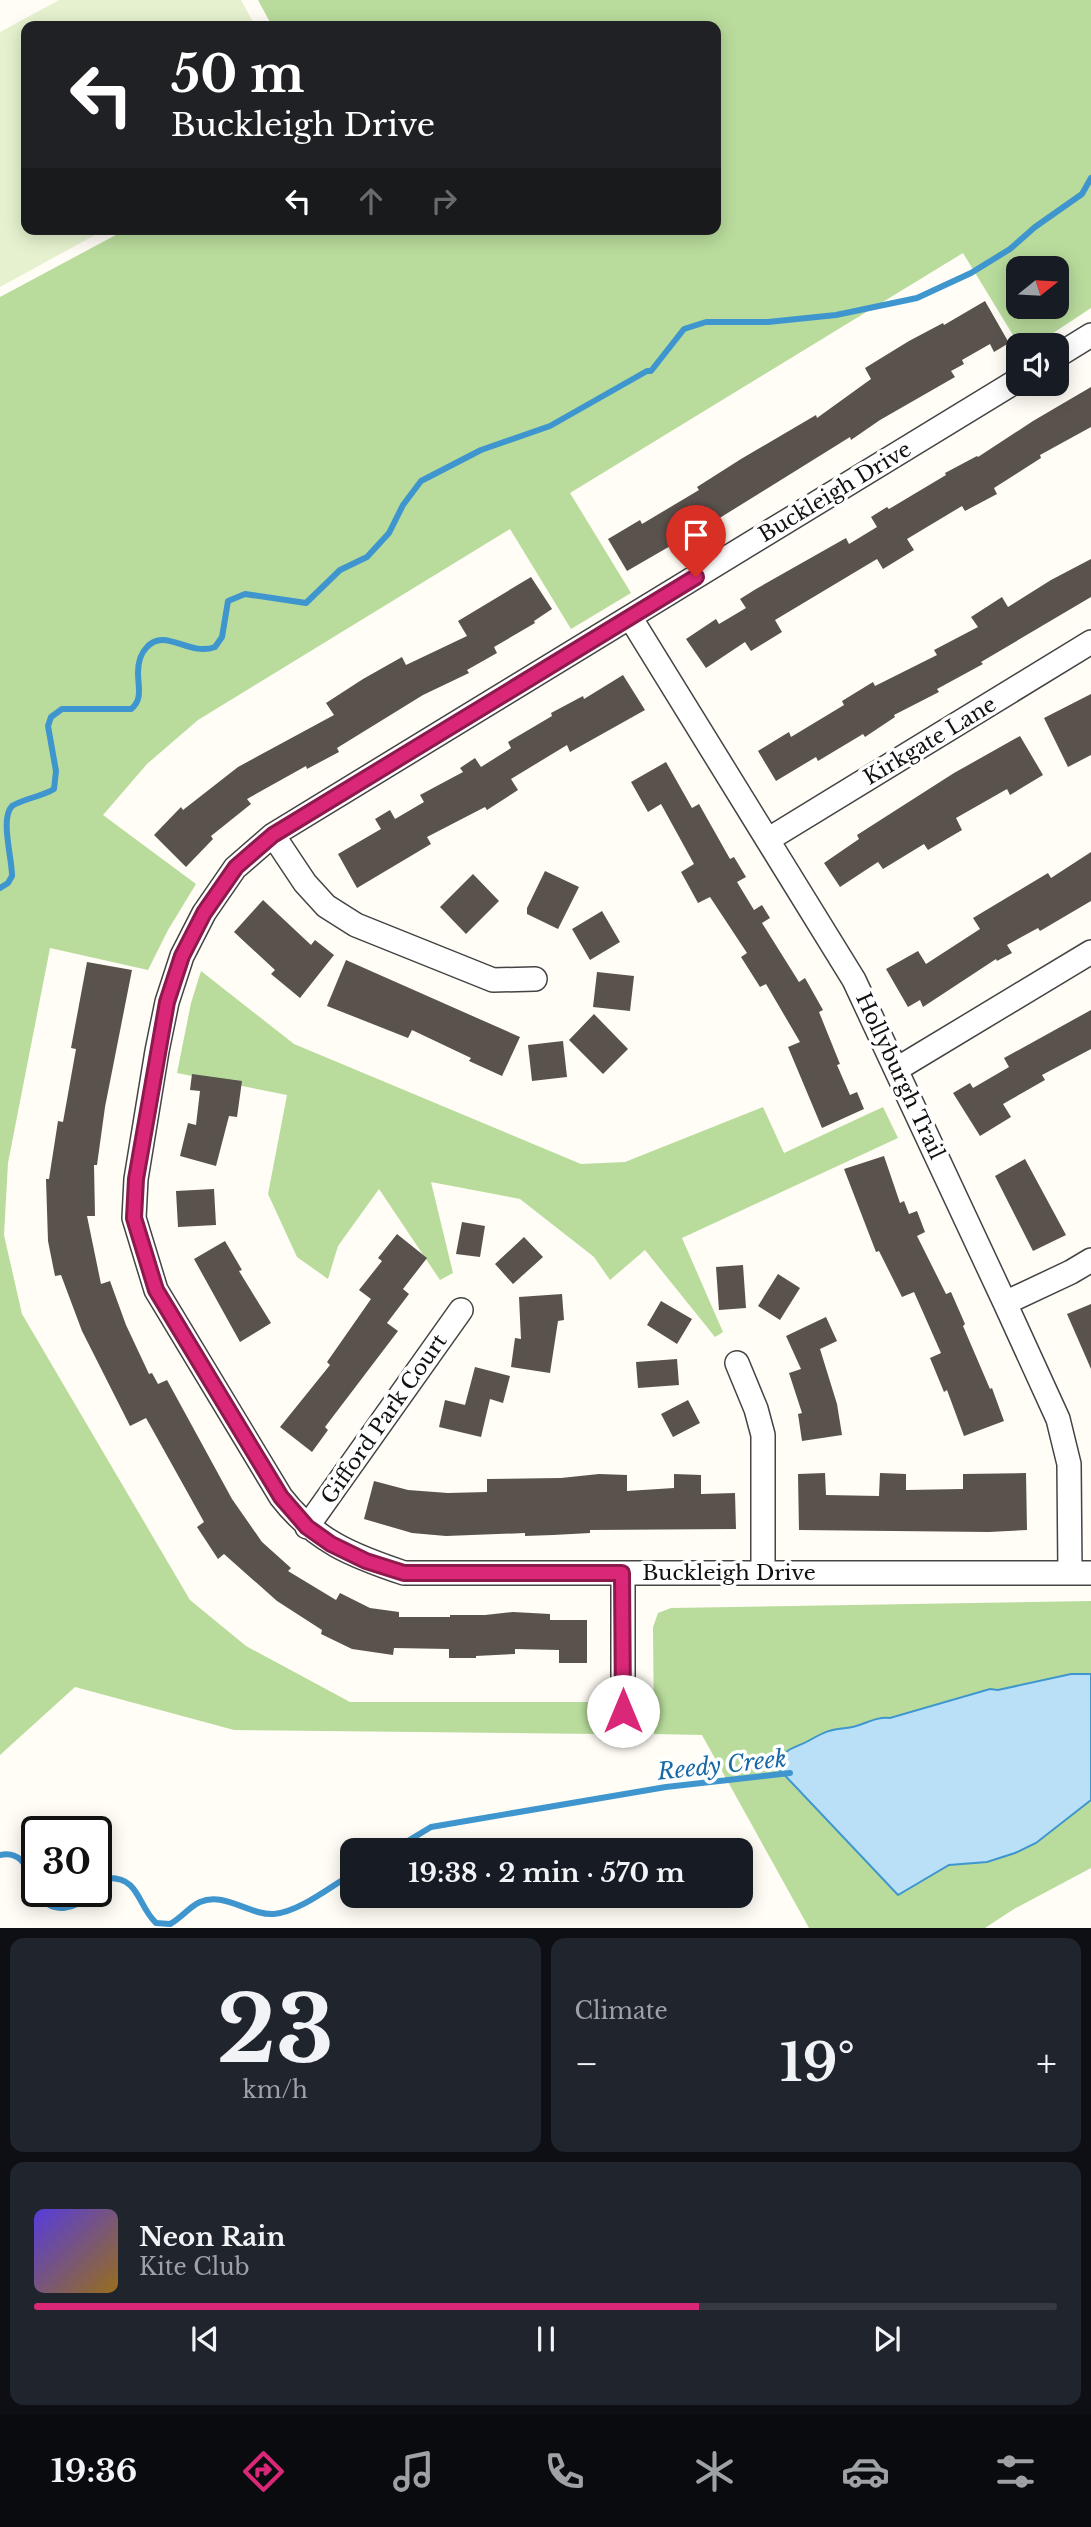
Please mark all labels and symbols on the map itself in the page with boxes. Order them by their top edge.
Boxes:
north arrow [1006,256,1069,318]
street label: Buckleigh Drive [754,436,916,548]
pin [666,505,726,577]
street label: Kirkgate Lane [859,691,1001,791]
street label: Hollyburgh Trail [850,989,950,1164]
street label: Gifford Park Court [316,1329,452,1509]
street label: Buckleigh Drive [642,1560,816,1586]
position arrow [586,1674,660,1748]
water label: Reedy Creek [655,1744,788,1786]
speed limit sign: 30 [21,1816,112,1907]

